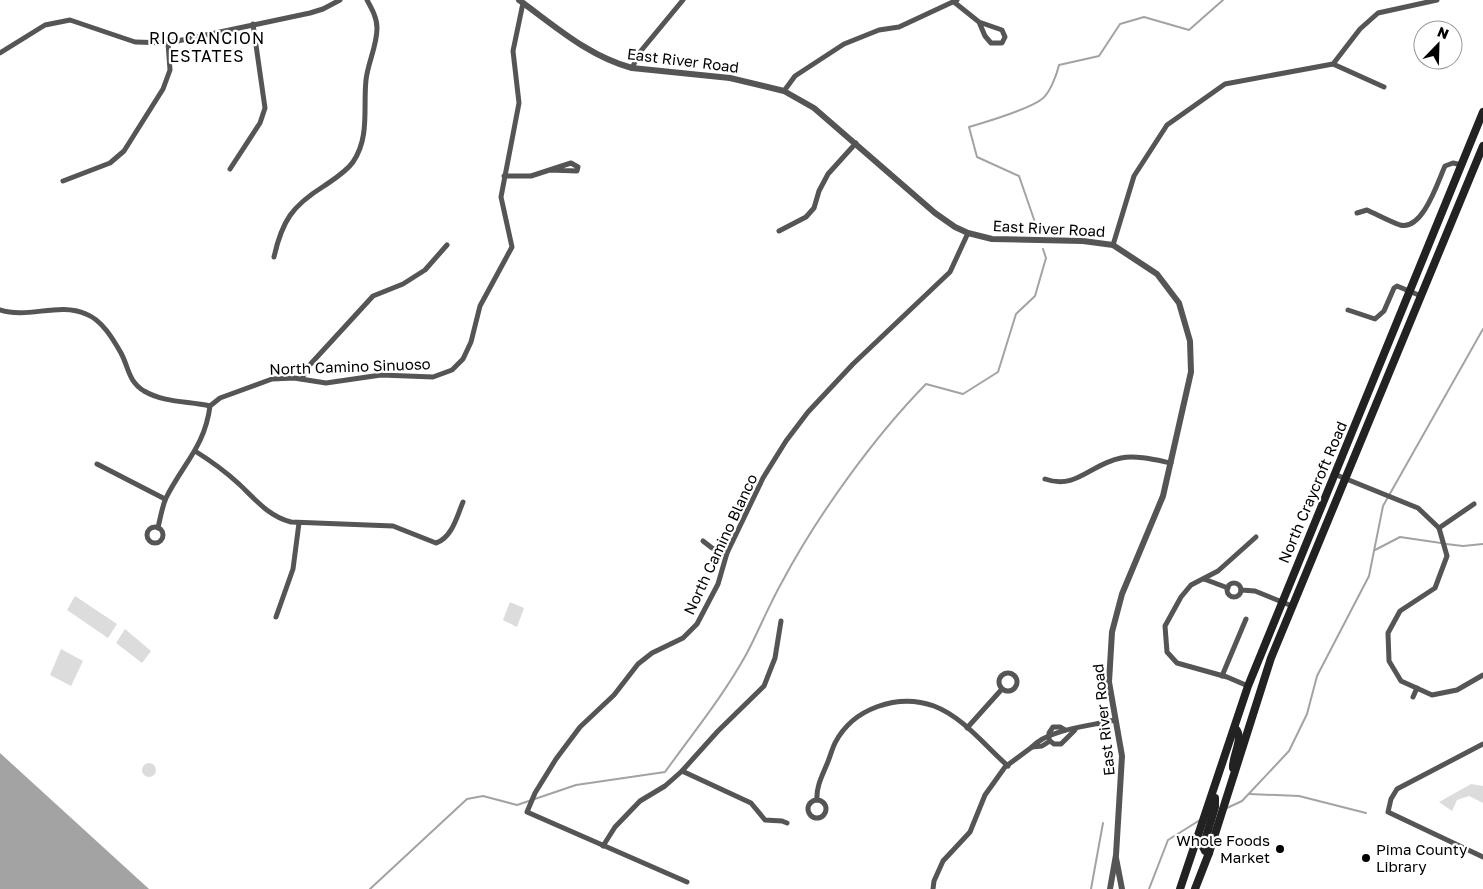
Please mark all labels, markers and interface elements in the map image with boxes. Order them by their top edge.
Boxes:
north arrow [1413,20,1463,70]
text: N [1435,23,1451,42]
district label: RIO CANCION ESTATES [149,28,265,66]
street label: East River Road [626,44,740,76]
street label: East River Road [992,216,1106,240]
street label: North Camino Sinuoso [269,354,431,378]
street label: North Craycroft Road [1274,418,1350,566]
street label: North Camino Blanco [679,471,761,617]
street label: East River Road [1088,663,1118,777]
place label: Whole Foods Market [1176,831,1270,866]
place label: Pima County Library [1376,840,1468,875]
marker: Whole Foods Market [1274,843,1286,855]
marker: Pima County Library [1360,852,1372,864]

